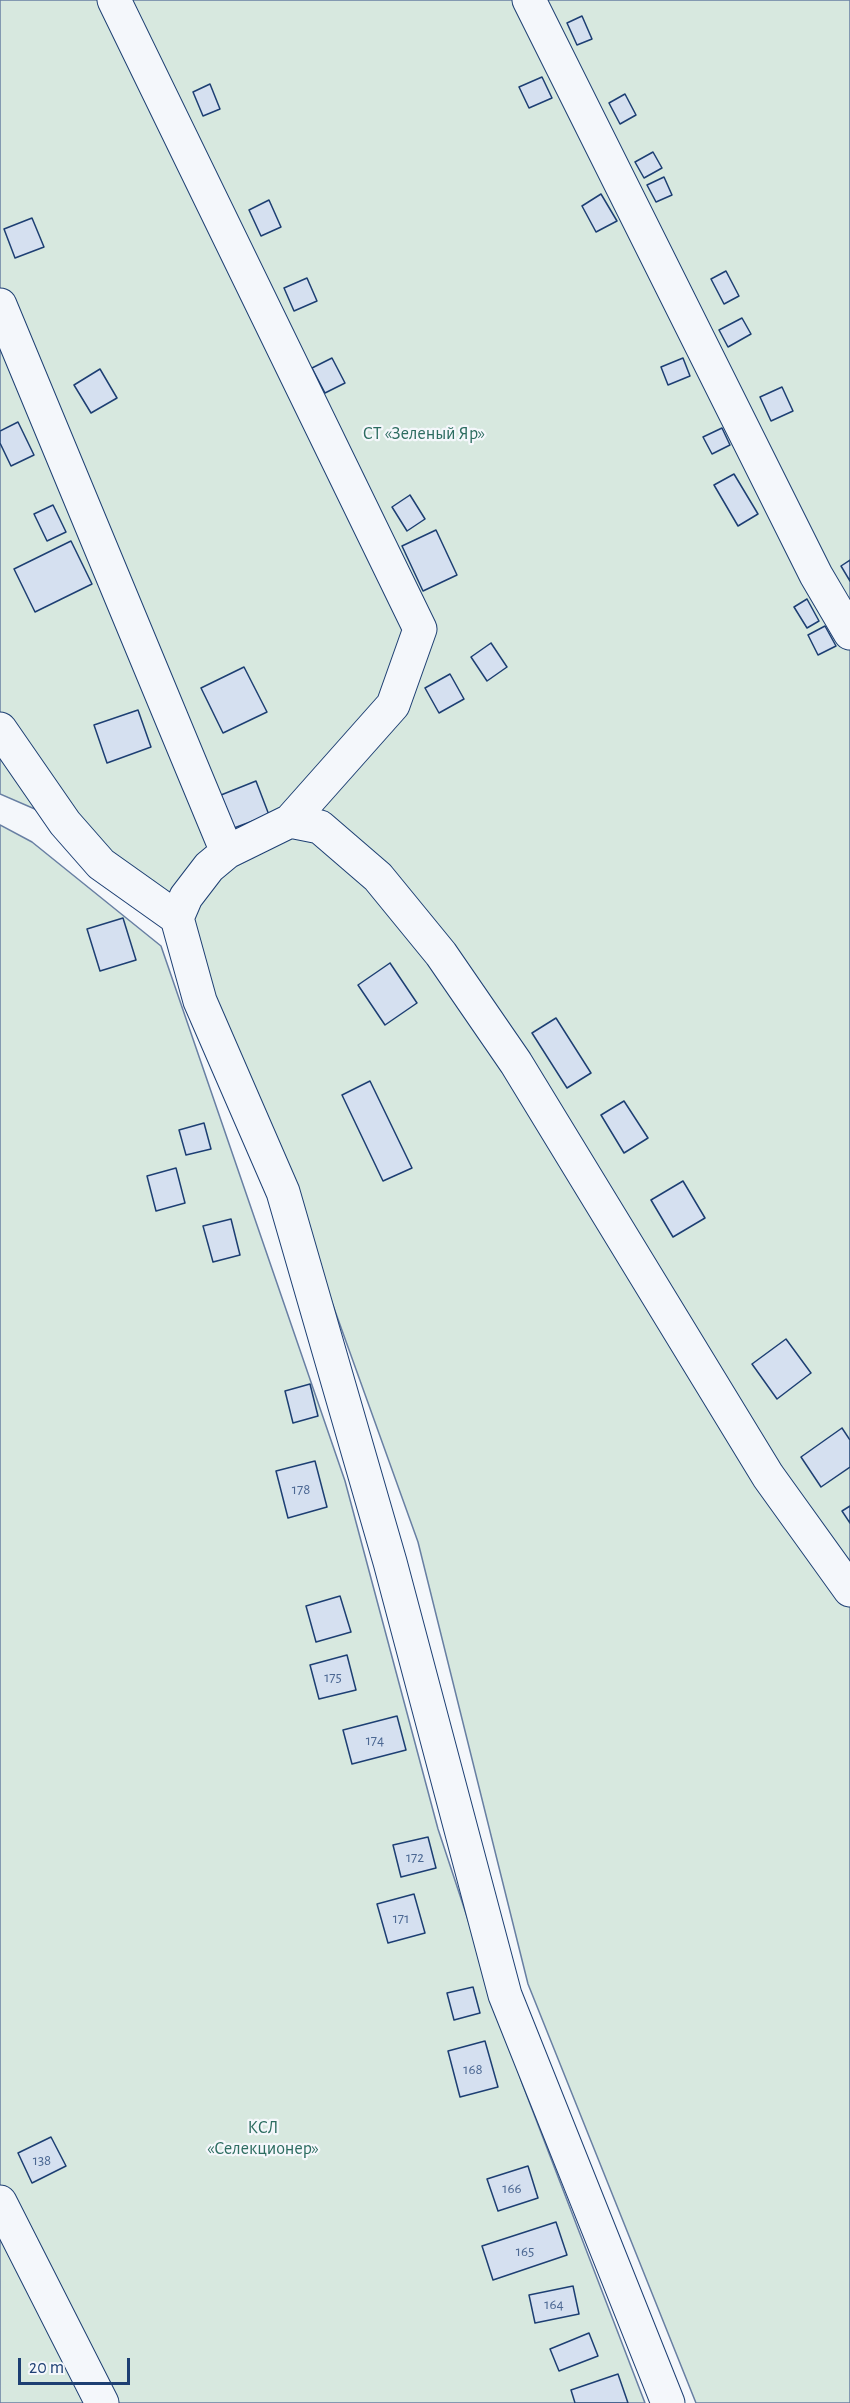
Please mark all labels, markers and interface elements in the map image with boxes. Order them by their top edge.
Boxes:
park label: СТ «Зеленый Яр» [363,423,485,445]
house number: 178 [292,1480,310,1498]
house number: 175 [324,1668,342,1686]
house number: 174 [366,1731,384,1749]
house number: 172 [406,1848,424,1866]
house number: 171 [393,1909,409,1927]
house number: 168 [463,2060,483,2078]
park label: КСЛ «Селекционер» [207,2117,319,2160]
house number: 138 [33,2151,51,2169]
house number: 166 [502,2179,522,2197]
house number: 165 [516,2242,534,2260]
house number: 164 [544,2295,564,2313]
scale bar [21,2346,134,2384]
text: 20 m [29,2359,64,2377]

